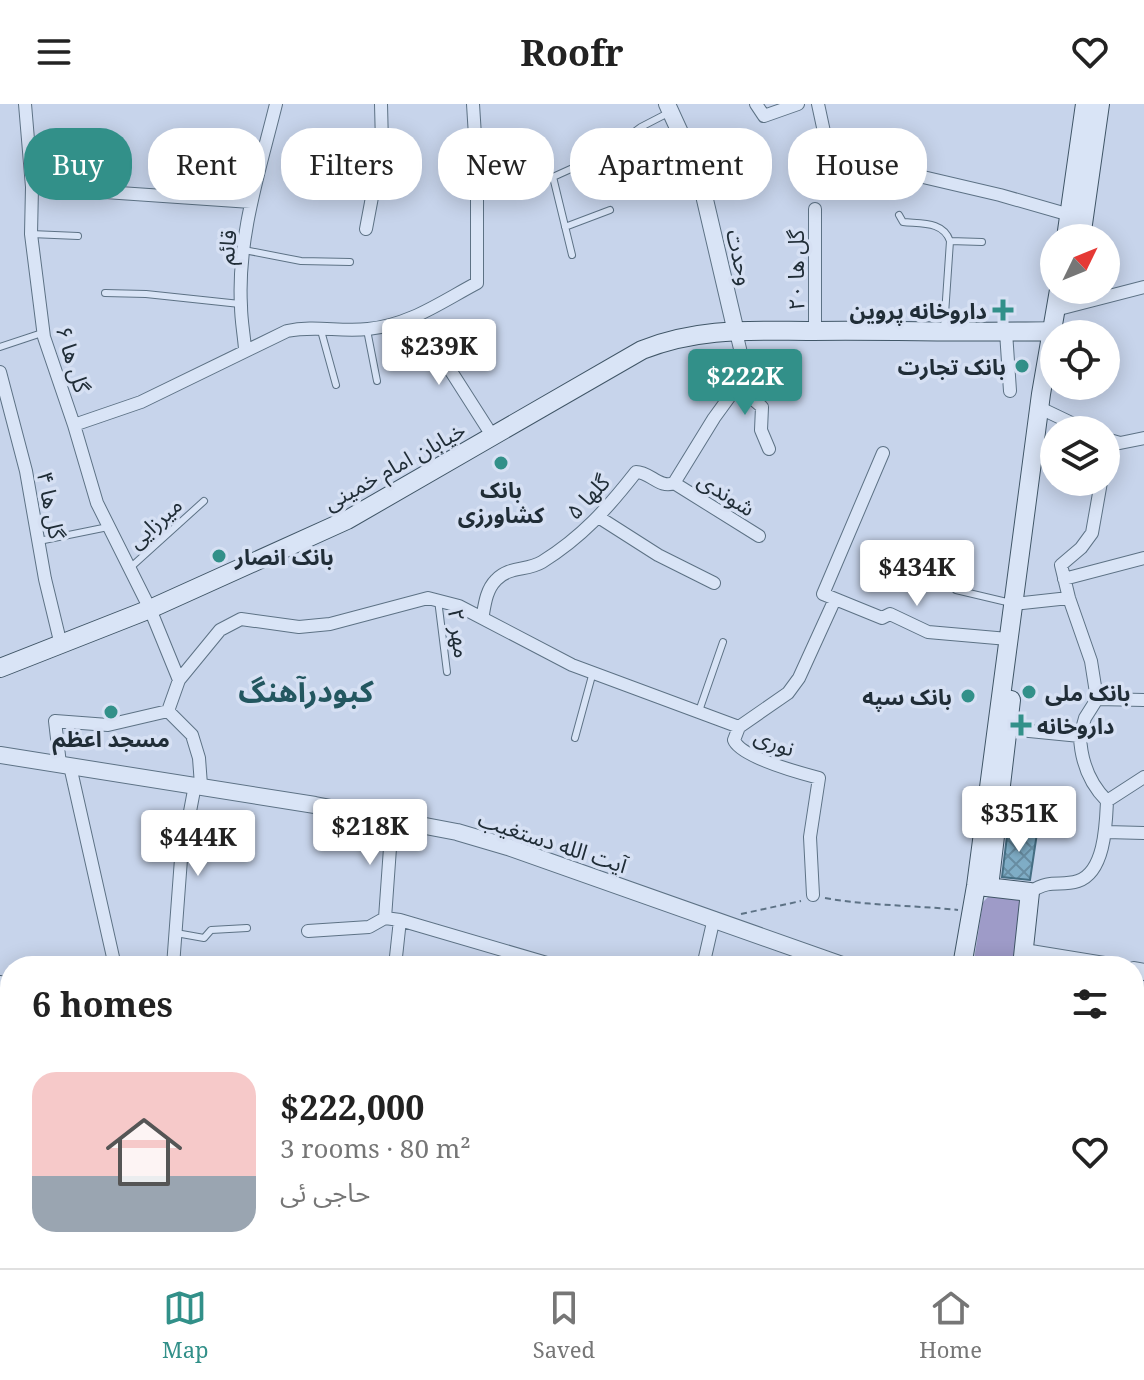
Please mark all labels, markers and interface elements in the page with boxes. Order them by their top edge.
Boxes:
text: Roofr [520,28,624,77]
icon: menu [32,30,76,74]
icon: heart [1068,30,1112,74]
chip: Buy [24,128,132,200]
chip: Rent [148,128,265,200]
chip: Filters [281,128,422,200]
chip: New [438,128,554,200]
chip: Apartment [570,128,772,200]
chip: House [788,128,927,200]
north arrow [1040,224,1120,304]
map controls [1040,224,1120,496]
street label: وحدت [720,226,762,288]
street label: قائم [209,228,246,266]
street label: گل ها ۲۰ [780,229,810,310]
place label: داروخانه پروین [850,295,987,326]
marker: داروخانه پروین [994,301,1012,319]
pin: $239K [383,319,495,387]
button: locate [1040,320,1120,400]
street label: گل ها ۶ [50,322,99,397]
text: $239K [400,327,478,363]
pin: $222K [689,349,801,417]
place label: بانک تجارت [898,351,1006,381]
text: $222K [706,357,784,393]
marker: بانک تجارت [1013,357,1031,375]
street label: خیابان امام خمینی [318,414,472,519]
button: layers [1040,416,1120,496]
marker: بانک کشاورزی [492,454,510,472]
street label: شوندی [693,464,761,522]
street label: گلها ۵ [558,466,616,525]
street label: گل ها ۴ [31,469,73,542]
place label: بانک کشاورزی [458,474,545,529]
street label: میرزایی [120,489,188,555]
pin: $434K [861,540,973,608]
place label: بانک انصار [234,541,334,571]
marker: بانک انصار [210,547,228,565]
text: $434K [878,548,956,584]
street label: مهر ۲ [442,606,478,660]
district label: کبودرآهنگ [238,670,374,711]
place label: بانک ملی [1045,677,1131,707]
place label: بانک سپه [862,681,952,712]
marker: بانک ملی [1020,683,1038,701]
marker: بانک سپه [959,687,977,705]
marker: مسجد اعظم [102,703,120,721]
place label: داروخانه [1037,710,1114,740]
marker: داروخانه [1012,716,1030,734]
street label: نوری [750,719,800,763]
place label: مسجد اعظم [52,723,170,756]
pin: $351K [963,786,1075,854]
text: $351K [980,794,1058,830]
pin: $218K [314,799,426,867]
street label: آیت الله دستغیب [475,803,633,880]
text: $218K [331,807,409,843]
pin: $444K [142,810,254,878]
text: $444K [159,818,237,854]
text: 6 homes [32,981,173,1027]
icon: filters [1068,982,1112,1026]
text: $222,000 [280,1084,424,1130]
icon: home [96,1104,192,1200]
text: 3 rooms · 80 m² [280,1130,471,1166]
icon: heart [1068,1130,1112,1174]
text: حاجی ئی [280,1174,370,1210]
tab: Map [162,1286,209,1364]
tab: Saved [533,1286,595,1364]
tab: Home [919,1286,982,1364]

